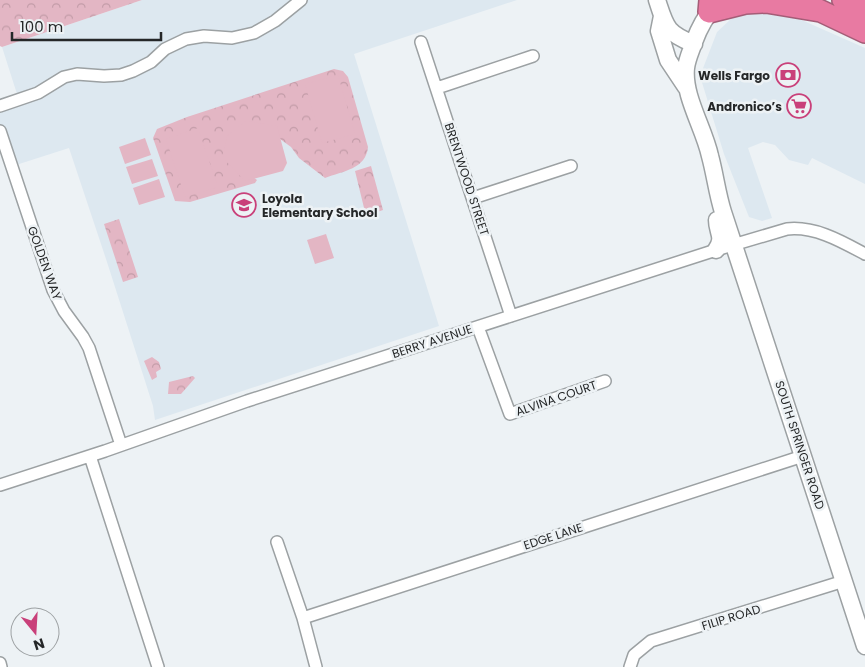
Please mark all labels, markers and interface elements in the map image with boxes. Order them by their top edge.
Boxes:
scale bar [12,10,161,42]
text: 100 m [20,16,63,37]
bank icon: Wells Fargo [775,62,801,88]
place label: Wells Fargo [698,67,770,84]
supermarket icon: Andronico’s [786,93,812,119]
place label: Andronico’s [707,98,782,115]
street label: BRENTWOOD STREET [441,120,493,238]
place label: Loyola Elementary School [262,190,377,221]
school or university icon: Loyola Elementary School [231,192,257,218]
street label: GOLDEN WAY [24,224,66,302]
street label: BERRY AVENUE [390,320,474,362]
street label: ALVINA COURT [513,376,599,420]
street label: SOUTH SPRINGER ROAD [771,378,829,512]
street label: EDGE LANE [521,518,585,554]
street label: FILIP ROAD [700,600,762,634]
north arrow [10,607,60,657]
text: N [31,633,47,656]

